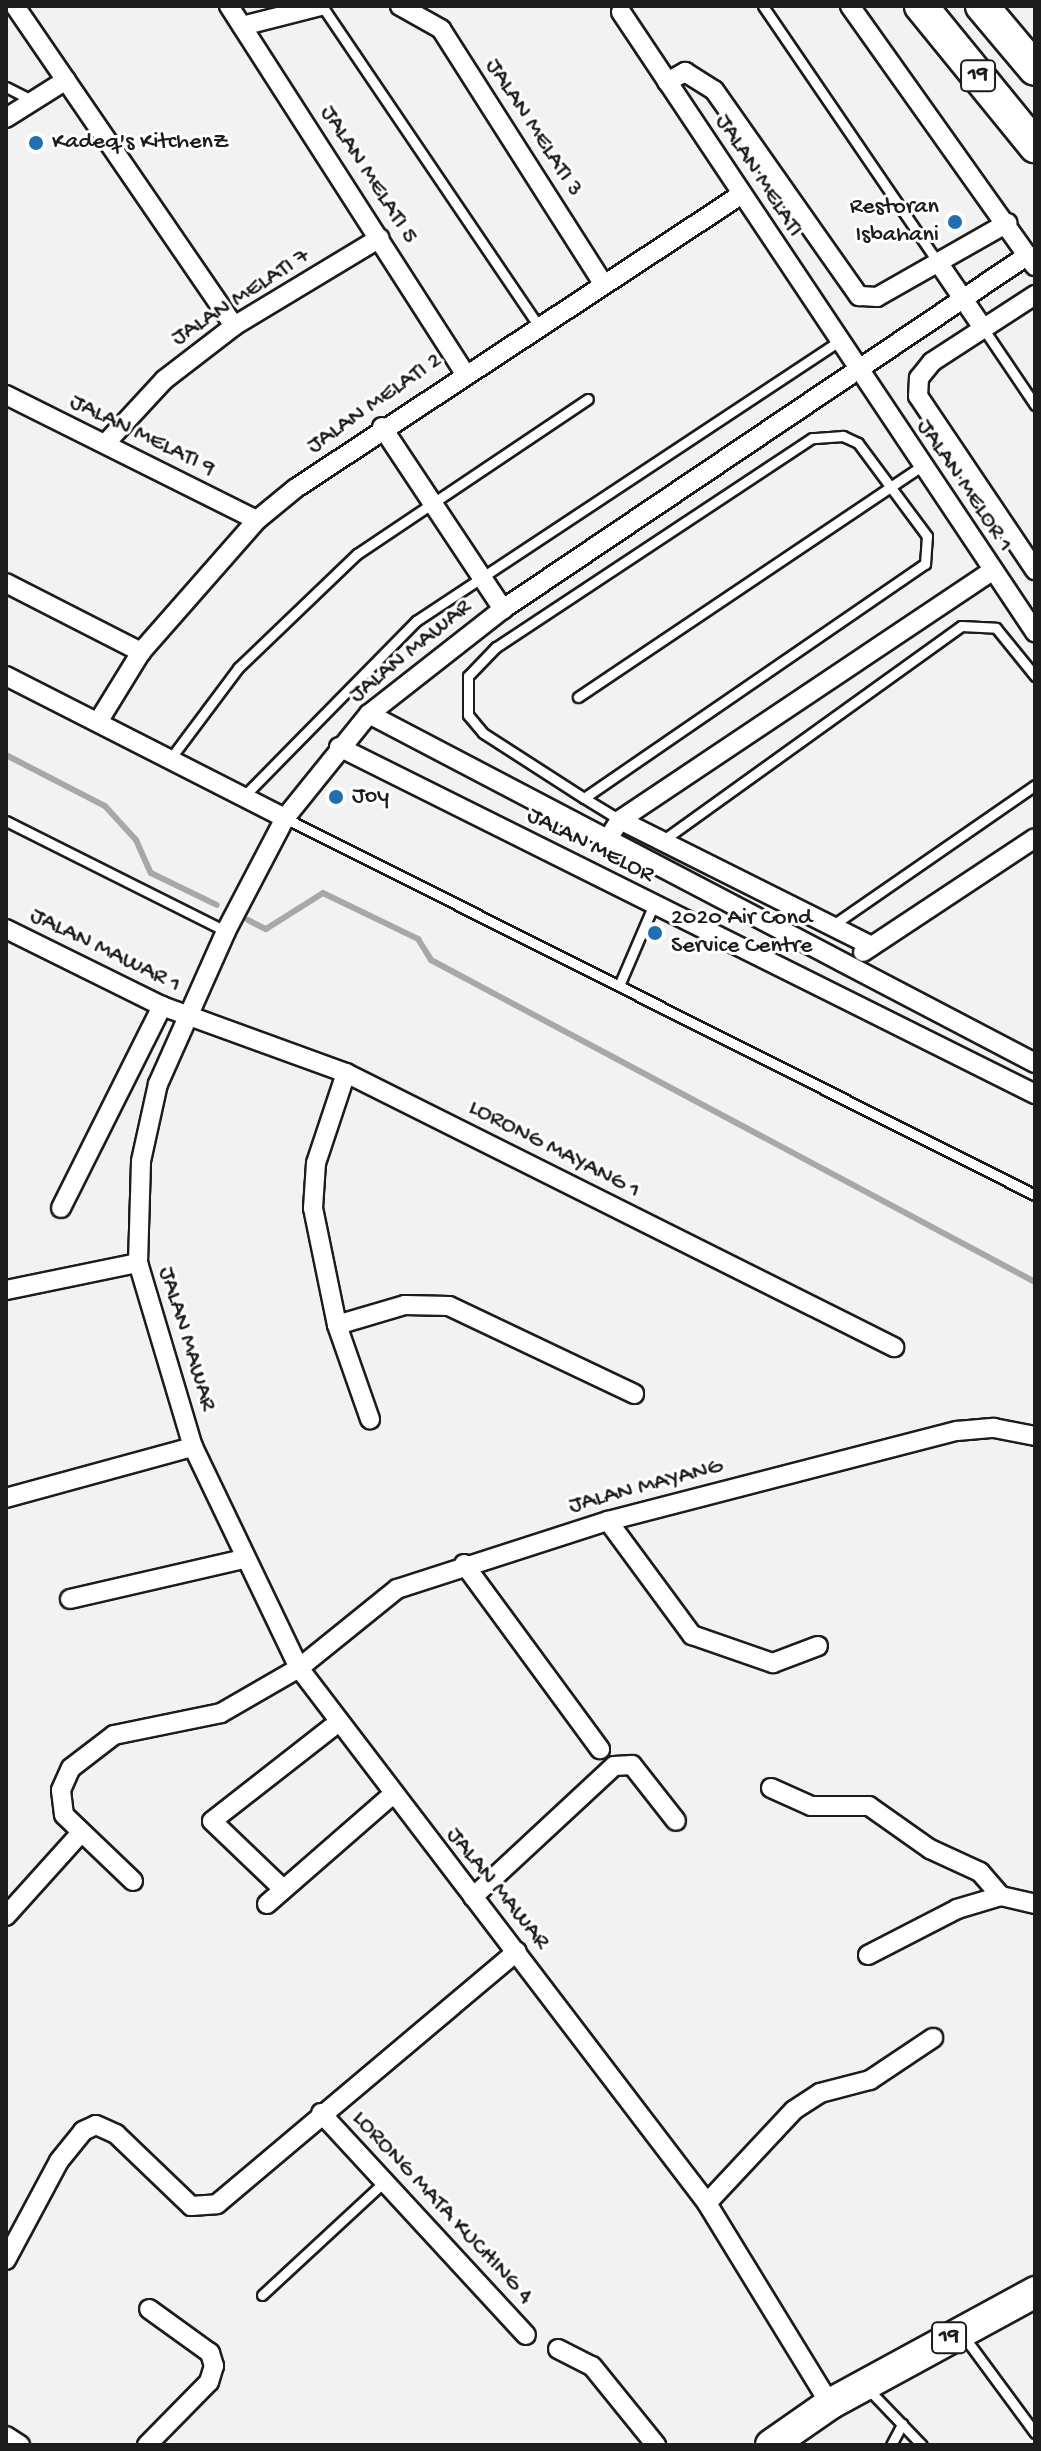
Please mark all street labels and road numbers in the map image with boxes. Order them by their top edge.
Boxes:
street label: JALAN MELATI 3 [478,54,588,202]
road number: 19 [960,58,996,94]
street label: JALAN MELATI 5 [313,100,423,250]
street label: JALAN MELATI [708,109,808,243]
street label: JALAN MELATI 7 [167,243,315,353]
street label: JALAN MELATI 2 [302,347,448,461]
street label: JALAN MELATI 9 [64,388,220,484]
street label: JALAN MELOR 1 [909,414,1019,558]
street label: JALAN MAWAR [344,594,478,710]
street label: JALAN MELOR [522,802,658,890]
street label: JALAN MAWAR 1 [25,902,185,1000]
street label: LORONG MAYANG 1 [463,1094,645,1206]
street label: JALAN MAWAR [150,1263,222,1415]
street label: JALAN MAYANG [566,1453,726,1521]
street label: JALAN MAWAR [439,1822,555,1956]
street label: LORONG MATA KUCHING 4 [345,2105,539,2311]
road number: 19 [931,2320,967,2356]

